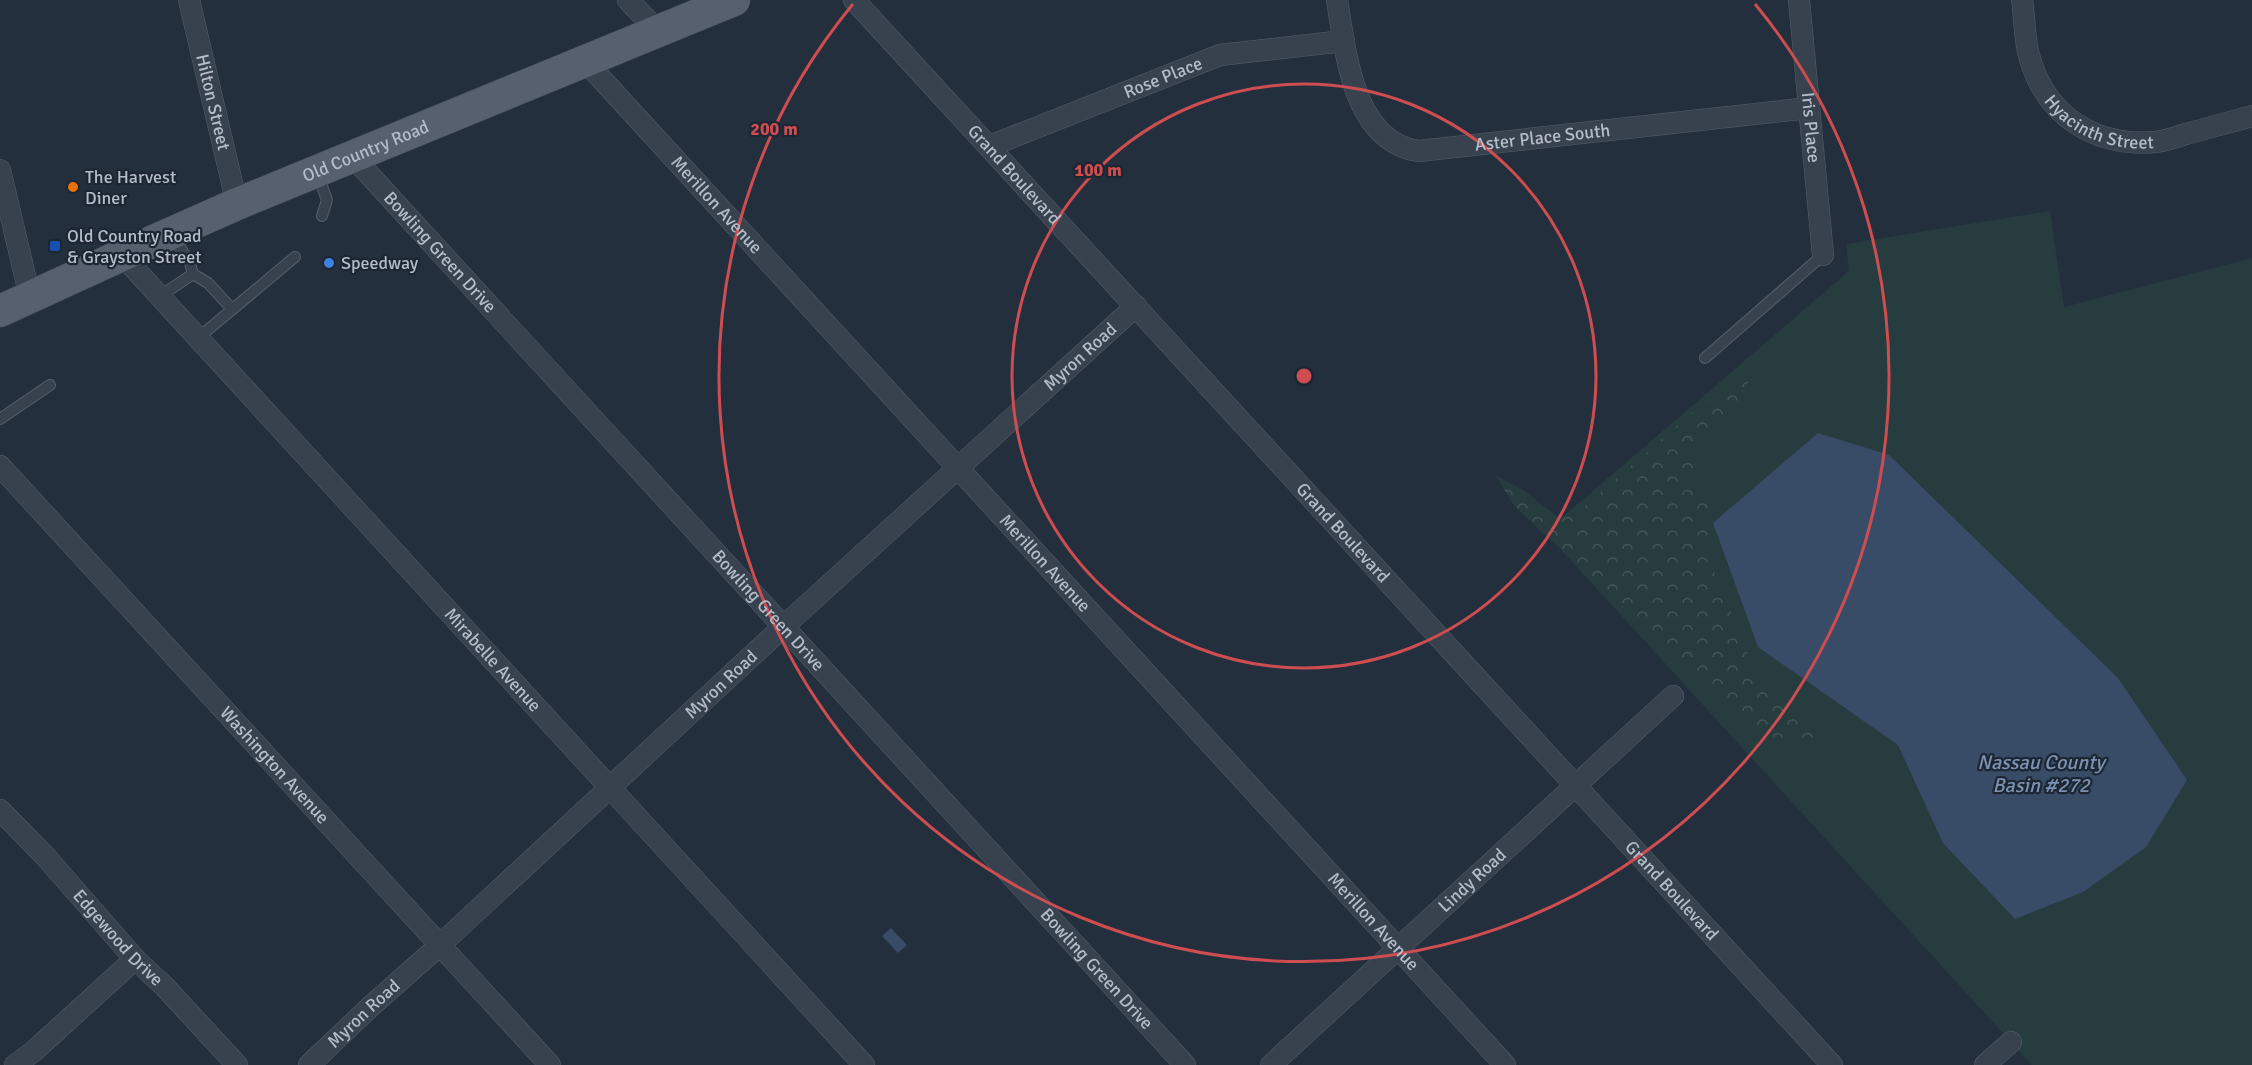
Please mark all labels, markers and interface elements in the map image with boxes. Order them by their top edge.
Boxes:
street label: Hilton Street [191,52,235,153]
street label: Rose Place [1120,52,1206,103]
street label: Hyacinth Street [2040,90,2154,154]
street label: Iris Place [1797,91,1825,164]
street label: Old Country Road [299,115,432,187]
text: 200 m [750,118,798,140]
street label: Aster Place South [1474,119,1611,156]
street label: Grand Boulevard [963,120,1066,229]
street label: Merillon Avenue [666,151,767,258]
text: 100 m [1074,159,1122,181]
place label: The Harvest Diner [85,166,176,209]
marker: The Harvest Diner [66,180,80,194]
street label: Bowling Green Drive [379,187,501,317]
place label: Old Country Road & Grayston Street [67,225,202,268]
marker: Old Country Road & Grayston Street [48,239,62,253]
place label: Speedway [341,252,419,274]
marker: Speedway [322,256,336,270]
street label: Myron Road [1039,318,1121,396]
centre of rings [1294,366,1314,386]
street label: Grand Boulevard [1292,478,1394,587]
street label: Merillon Avenue [995,510,1095,617]
street label: Bowling Green Drive [708,545,829,676]
street label: Mirabelle Avenue [440,603,546,716]
street label: Myron Road [680,645,762,723]
street label: Washington Avenue [215,702,334,828]
water label: Nassau County Basin #272 [1977,750,2107,798]
street label: Grand Boulevard [1620,836,1723,945]
street label: Lindy Road [1434,844,1511,917]
street label: Merillon Avenue [1323,868,1424,975]
street label: Edgewood Drive [68,885,168,991]
street label: Bowling Green Drive [1036,904,1158,1034]
street label: Myron Road [323,975,404,1053]

